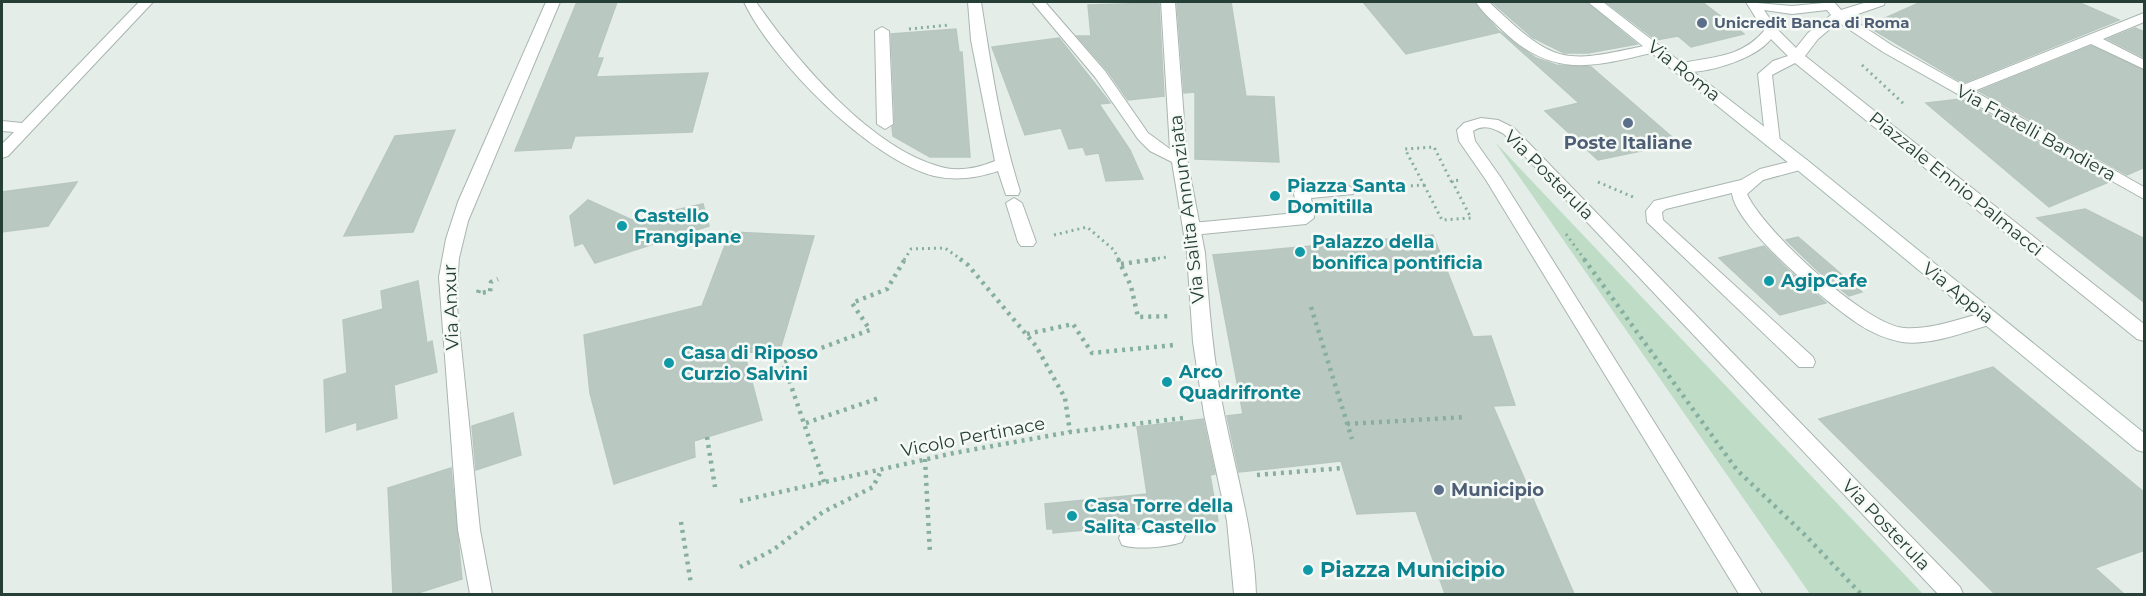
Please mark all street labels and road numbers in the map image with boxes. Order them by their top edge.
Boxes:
street label: Via Roma [1643,36,1725,106]
street label: Via Fratelli Bandiera [1952,80,2120,186]
street label: Piazzale Ennio Palmacci [1864,107,2048,261]
street label: Via Salita Annunziata [1165,114,1209,304]
street label: Via Posterula [1500,126,1598,224]
street label: Via Appia [1918,258,1998,328]
street label: Via Anxur [439,264,463,350]
street label: Vicolo Pertinace [899,412,1047,462]
street label: Via Posterula [1837,475,1935,575]

